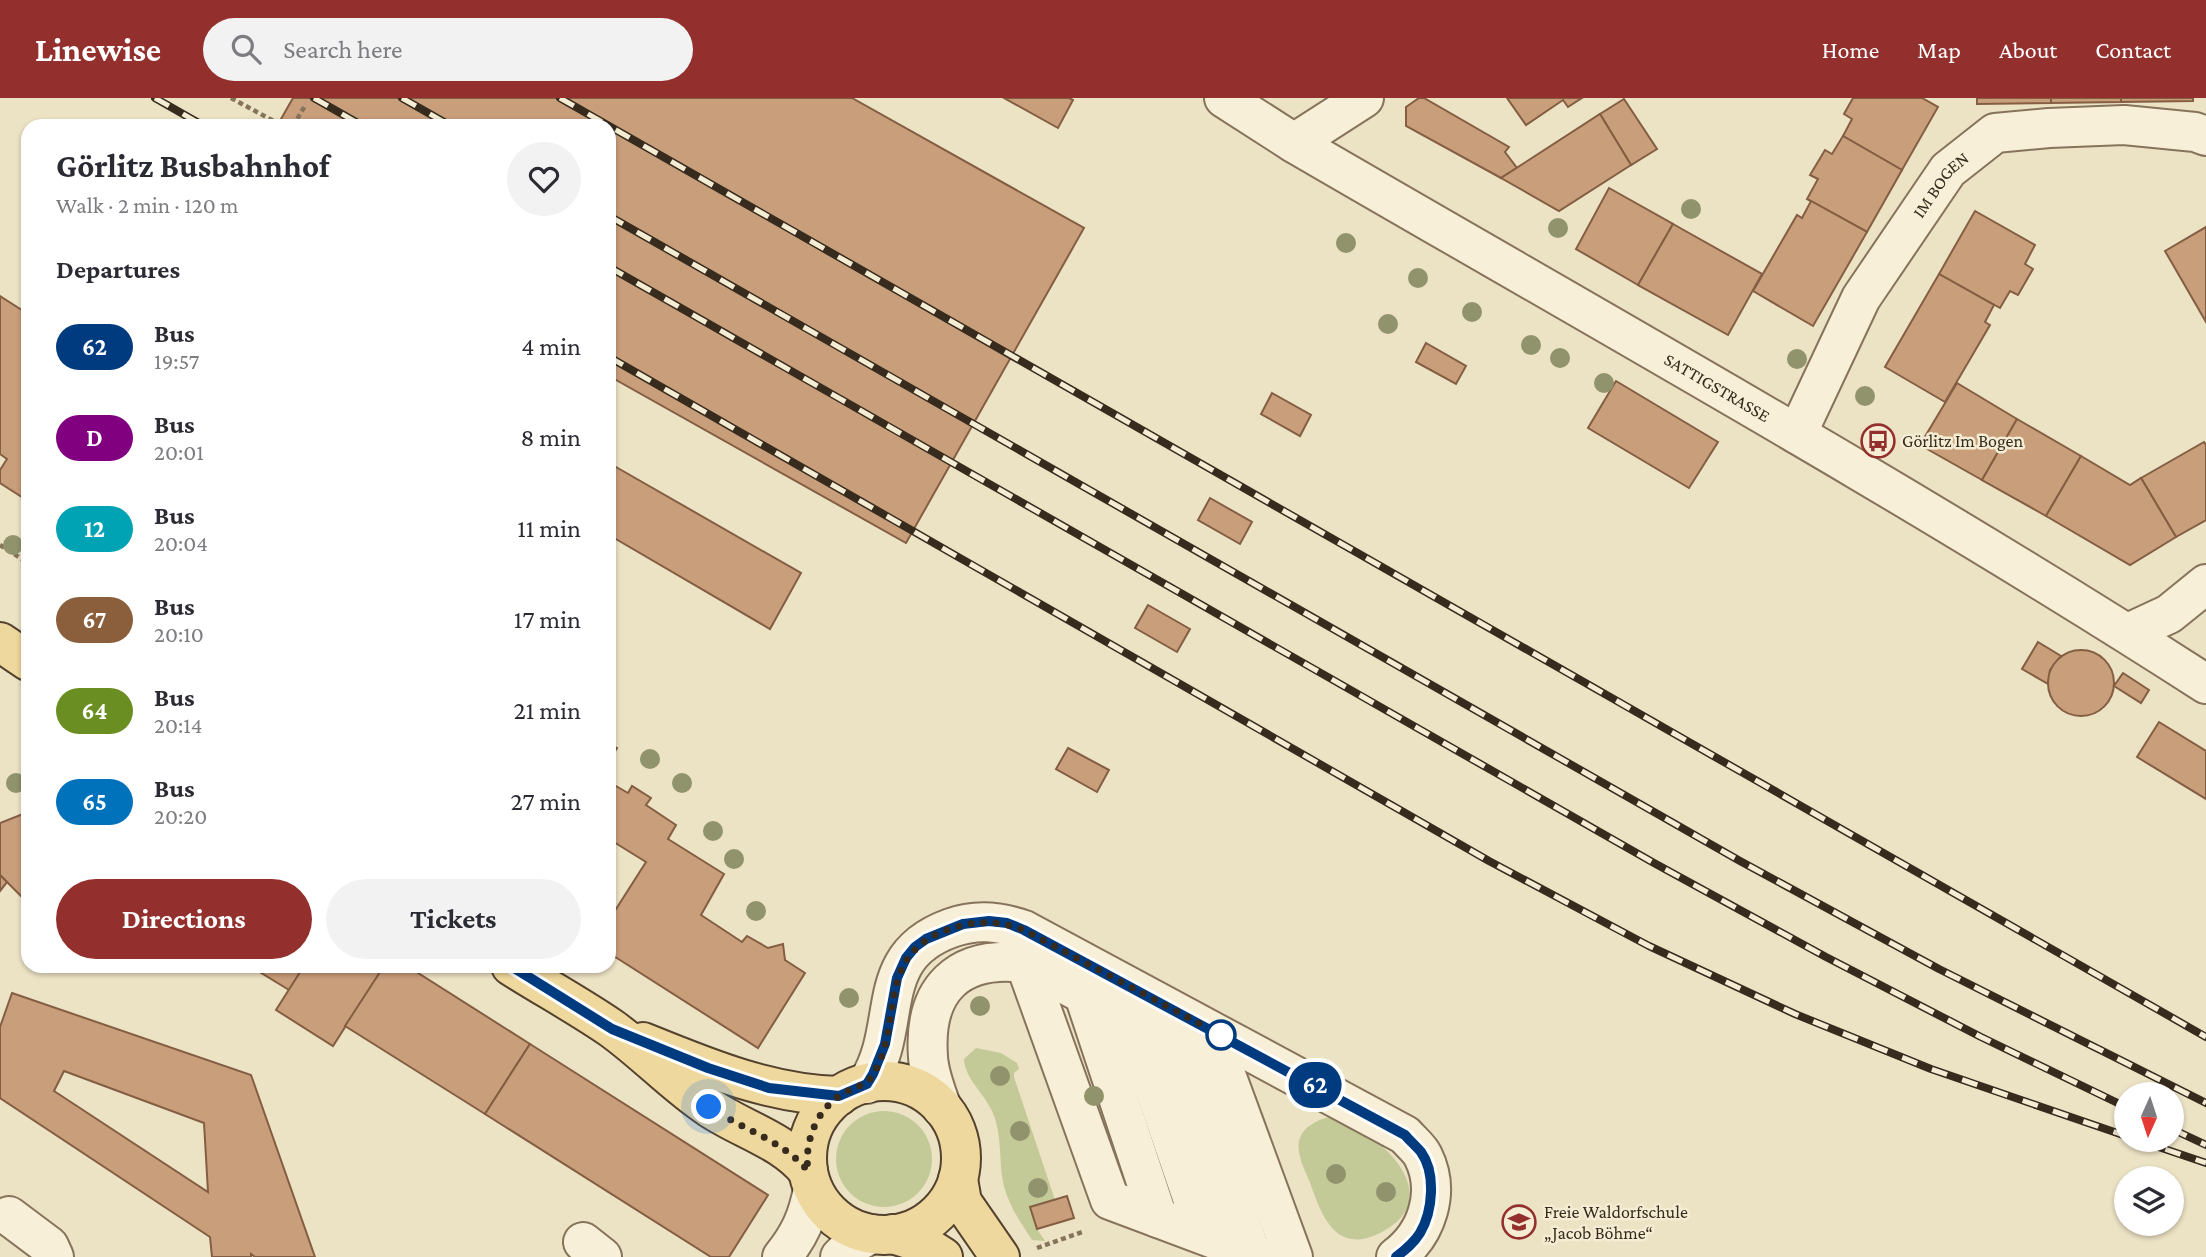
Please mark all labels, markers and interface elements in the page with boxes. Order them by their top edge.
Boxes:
search box [203,18,693,81]
icon: search [227,30,265,68]
text: Linewise [35,31,161,68]
text: Search here [283,35,403,64]
text: Home [1822,36,1879,63]
text: Map [1917,36,1961,63]
text: About [1999,36,2057,63]
text: Contact [2095,36,2171,63]
button: heart [507,142,581,216]
text: Görlitz Busbahnhof [56,147,330,184]
street label: IM BOGEN [1909,148,1973,221]
text: Walk · 2 min · 120 m [56,192,239,218]
text: Departures [56,255,180,284]
text: Bus [154,319,195,348]
text: 4 min [521,332,581,361]
text: 62 [82,333,107,360]
text: 19:57 [154,348,199,374]
street label: SATTIGSTRASSE [1661,349,1774,426]
text: Bus [154,410,195,439]
bus stop icon: Görlitz Im Bogen [1859,422,1897,460]
text: 8 min [520,423,581,452]
text: D [86,424,103,451]
place label: Görlitz Im Bogen [1902,431,2023,451]
text: 20:01 [154,439,204,465]
text: Bus [154,501,195,530]
text: 11 min [517,514,581,543]
text: 12 [84,515,105,542]
text: 20:04 [154,530,208,556]
text: Bus [154,592,195,621]
text: 17 min [514,605,581,634]
text: 67 [83,606,106,633]
text: 20:10 [154,621,204,647]
text: Bus [154,683,195,712]
text: 21 min [513,696,581,725]
text: 64 [81,697,108,724]
text: 20:14 [154,712,203,738]
text: Bus [154,774,195,803]
text: 27 min [510,787,581,816]
text: 65 [82,788,107,815]
text: 20:20 [154,803,207,829]
button: Directions [56,879,312,959]
button: Tickets [326,879,581,959]
unlabelled marker [1206,1020,1236,1050]
line badge: 62 [1284,1062,1346,1108]
text: 62 [1303,1071,1327,1098]
north arrow [2114,1082,2184,1152]
map controls [2114,1082,2184,1236]
your location [691,1089,726,1124]
button: layers [2114,1166,2184,1236]
place label: Freie Waldorfschule „Jacob Böhme“ [1544,1202,1688,1243]
school or university icon: Freie Waldorfschule „Jacob Böhme“ [1500,1203,1538,1241]

